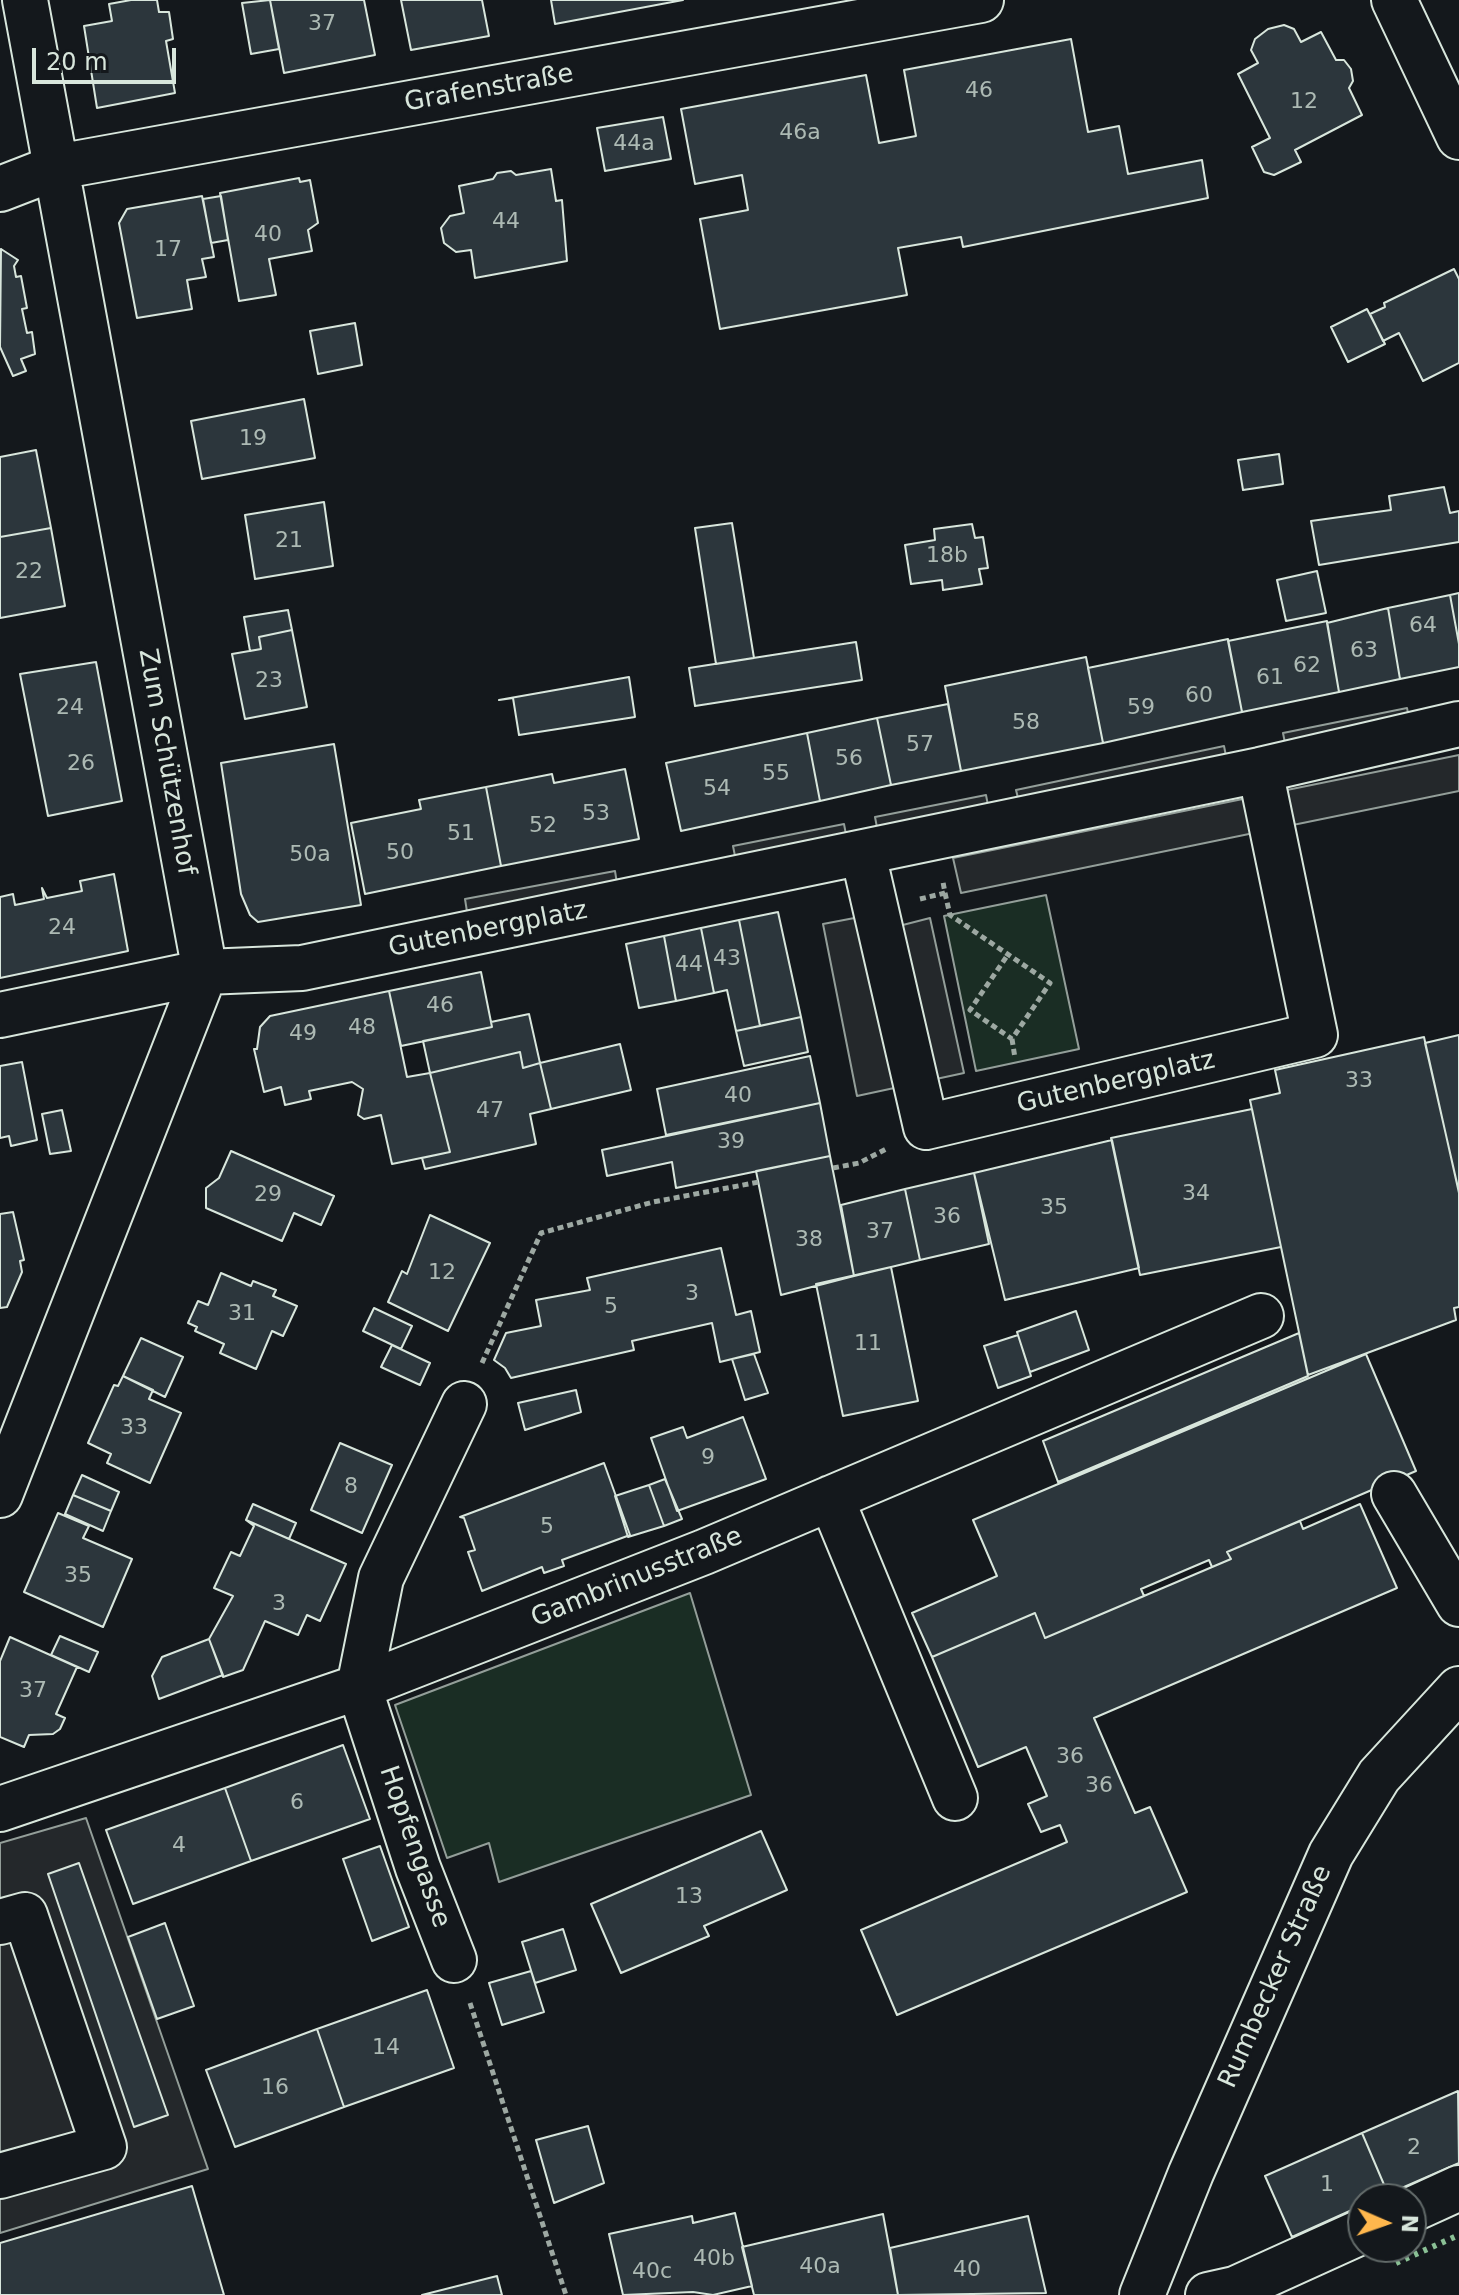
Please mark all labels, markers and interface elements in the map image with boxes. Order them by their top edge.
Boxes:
house number: 37 [308,11,336,37]
scale bar [36,32,180,82]
text: 20 m [46,48,108,76]
street label: Grafenstraße [402,59,576,119]
house number: 46 [965,78,993,104]
house number: 12 [1290,89,1318,115]
house number: 46a [779,120,821,146]
house number: 44a [613,131,655,157]
house number: 44 [492,209,520,235]
house number: 40 [254,222,282,248]
house number: 17 [154,237,182,263]
house number: 19 [239,426,267,452]
house number: 21 [275,528,303,554]
house number: 18b [926,543,968,569]
house number: 22 [15,559,43,585]
house number: 64 [1409,613,1437,639]
house number: 63 [1350,638,1378,664]
street label: Zum Schützenhof [131,646,201,878]
house number: 62 [1293,653,1321,679]
house number: 61 [1256,665,1284,691]
house number: 23 [255,668,283,694]
house number: 60 [1185,683,1213,709]
house number: 24 [56,695,84,721]
house number: 59 [1127,695,1155,721]
house number: 58 [1012,710,1040,736]
house number: 57 [906,732,934,758]
house number: 56 [835,746,863,772]
house number: 26 [67,751,95,777]
house number: 55 [762,761,790,787]
house number: 54 [703,776,731,802]
house number: 53 [582,801,610,827]
house number: 52 [529,813,557,839]
house number: 51 [447,821,475,847]
house number: 50 [386,840,414,866]
house number: 50a [289,842,331,868]
street label: Gutenbergplatz [386,895,590,965]
house number: 24 [48,915,76,941]
house number: 43 [713,946,741,972]
house number: 44 [675,952,703,978]
house number: 46 [426,993,454,1019]
house number: 48 [348,1015,376,1041]
house number: 49 [289,1021,317,1047]
street label: Gutenbergplatz [1014,1045,1218,1121]
house number: 33 [1345,1068,1373,1094]
house number: 40 [724,1083,752,1109]
house number: 47 [476,1098,504,1124]
house number: 39 [717,1129,745,1155]
house number: 34 [1182,1181,1210,1207]
house number: 29 [254,1182,282,1208]
house number: 35 [1040,1195,1068,1221]
house number: 36 [933,1204,961,1230]
house number: 37 [866,1219,894,1245]
house number: 38 [795,1227,823,1253]
house number: 12 [428,1260,456,1286]
house number: 3 [685,1281,699,1307]
house number: 5 [604,1294,618,1320]
house number: 31 [228,1301,256,1327]
house number: 11 [854,1331,882,1357]
house number: 33 [120,1415,148,1441]
house number: 9 [701,1445,715,1471]
house number: 8 [344,1474,358,1500]
house number: 5 [540,1514,554,1540]
street label: Gambrinusstraße [527,1521,747,1635]
house number: 35 [64,1563,92,1589]
house number: 3 [272,1591,286,1617]
house number: 37 [19,1678,47,1704]
house number: 36 [1056,1744,1084,1770]
street label: Hopfengasse [372,1762,456,1932]
house number: 36 [1085,1773,1113,1799]
house number: 6 [290,1790,304,1816]
house number: 4 [172,1833,186,1859]
street label: Rumbecker Straße [1213,1861,1339,2093]
house number: 13 [675,1884,703,1910]
house number: 14 [372,2035,400,2061]
house number: 16 [261,2075,289,2101]
house number: 2 [1407,2135,1421,2161]
house number: 1 [1320,2172,1334,2198]
north arrow [1347,2183,1427,2263]
text: N [1397,2214,1422,2233]
house number: 40b [693,2246,735,2272]
house number: 40a [799,2254,841,2280]
house number: 40 [953,2257,981,2283]
house number: 40c [632,2259,672,2285]

